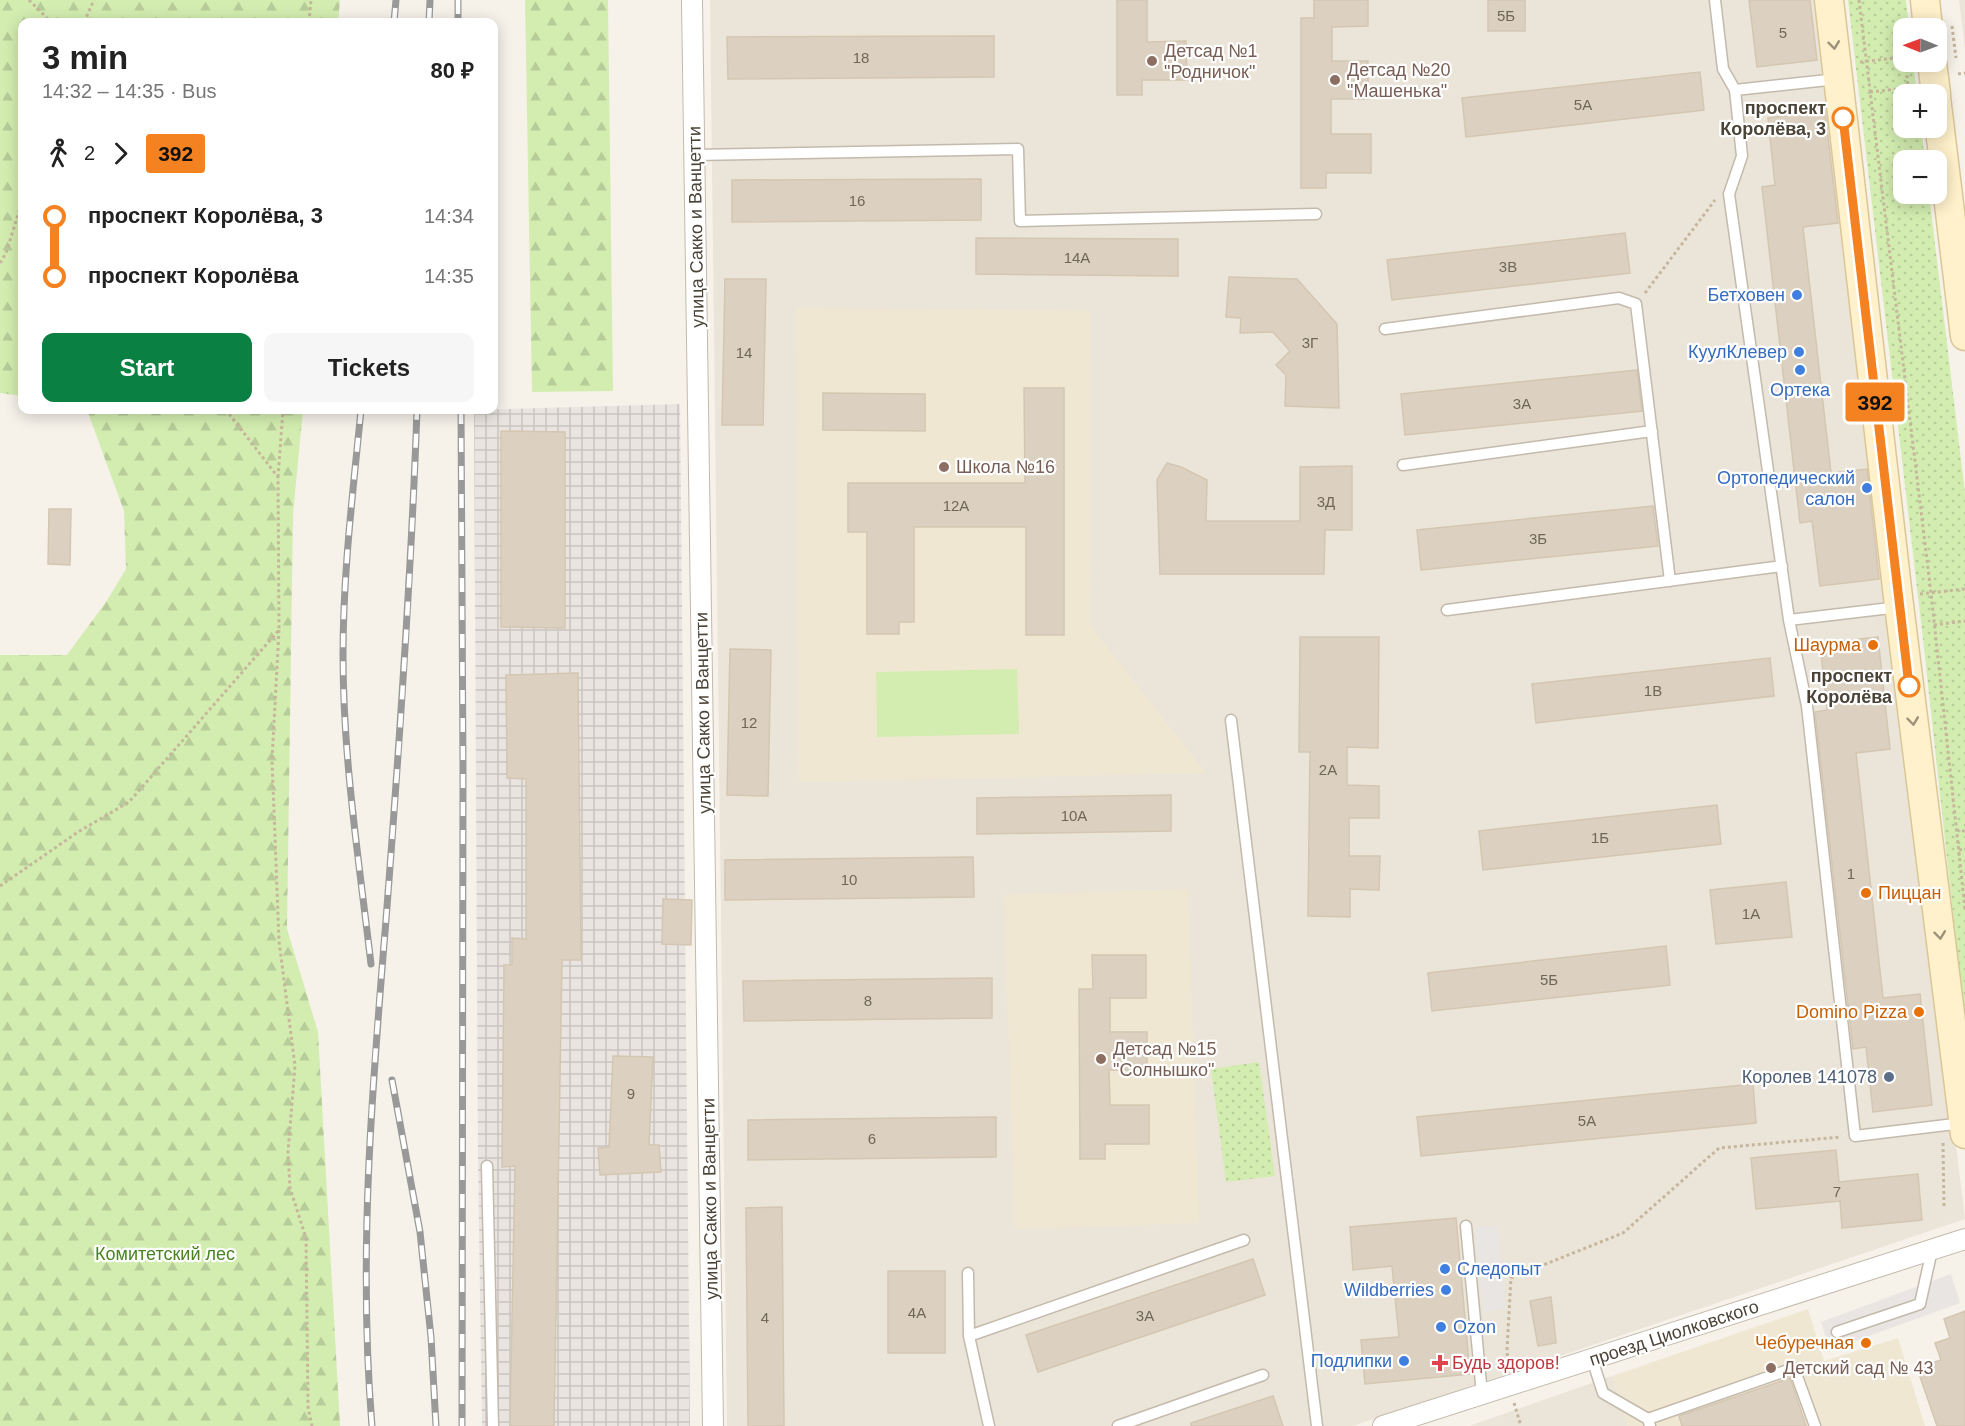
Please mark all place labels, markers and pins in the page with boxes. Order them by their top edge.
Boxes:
place label: Детсад №1 "Родничок" [1164,41,1257,82]
marker: Детсад №1 "Родничок" [1145,54,1159,68]
place label: Детсад №20 "Машенька" [1347,60,1451,101]
marker: Детсад №20 "Машенька" [1328,73,1342,87]
place label: проспект Королёва, 3 [1720,98,1826,139]
marker: проспект Королёва, 3 [1832,107,1854,129]
place label: Бетховен [1707,285,1785,305]
marker: Бетховен [1790,288,1804,302]
place label: КуулКлевер [1688,342,1787,362]
marker: КуулКлевер [1792,345,1806,359]
marker: Ортека [1793,363,1807,377]
place label: Ортека [1770,380,1831,400]
place label: Школа №16 [956,457,1055,477]
marker: Школа №16 [937,460,951,474]
place label: Ортопедический салон [1717,468,1855,509]
marker: Ортопедический салон [1860,481,1874,495]
place label: Шаурма [1794,635,1862,655]
marker: Шаурма [1866,638,1880,652]
place label: проспект Королёва [1806,666,1893,707]
marker: проспект Королёва [1898,675,1920,697]
place label: Пиццан [1878,883,1942,903]
marker: Пиццан [1859,886,1873,900]
place label: Domino Pizza [1796,1002,1908,1022]
marker: Domino Pizza [1912,1005,1926,1019]
place label: Детсад №15 "Солнышко" [1113,1039,1217,1080]
marker: Детсад №15 "Солнышко" [1094,1052,1108,1066]
place label: Королев 141078 [1742,1067,1877,1087]
marker: Королев 141078 [1882,1070,1896,1084]
place label: Следопыт [1457,1259,1542,1279]
marker: Следопыт [1438,1262,1452,1276]
place label: Wildberries [1344,1280,1434,1300]
marker: Wildberries [1439,1283,1453,1297]
place label: Ozon [1453,1317,1496,1337]
marker: Ozon [1434,1320,1448,1334]
place label: Чебуречная [1755,1333,1854,1353]
marker: Чебуречная [1859,1336,1873,1350]
place label: Подлипки [1311,1351,1392,1371]
place label: Будь здоров! [1452,1353,1560,1373]
marker: Подлипки [1397,1354,1411,1368]
marker: Будь здоров! [1433,1356,1447,1370]
place label: Детский сад № 43 [1783,1358,1933,1378]
marker: Детский сад № 43 [1764,1361,1778,1375]

